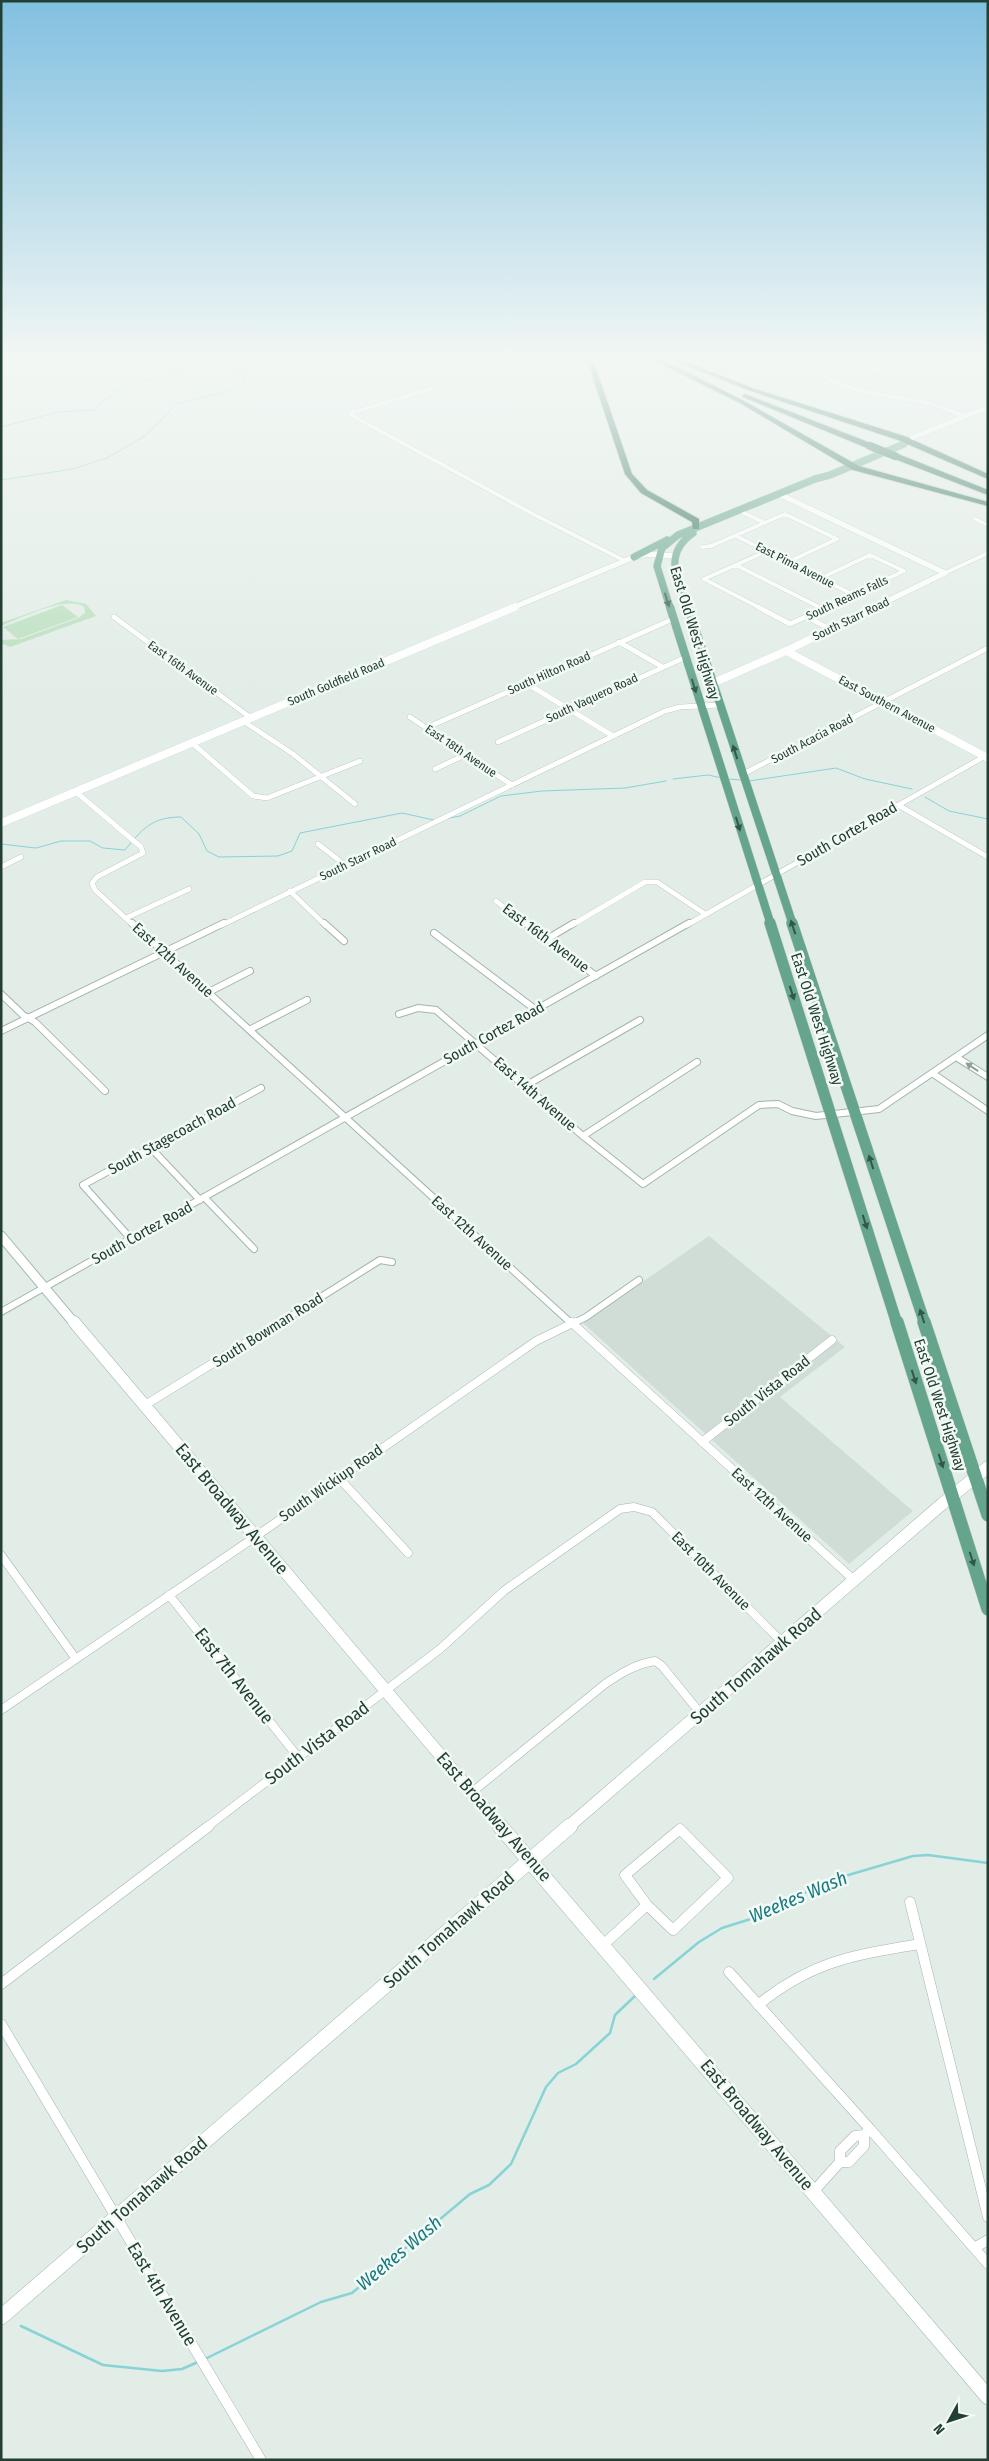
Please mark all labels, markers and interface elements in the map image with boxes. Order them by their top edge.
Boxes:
street label: East Pima Avenue [753,539,837,591]
street label: East Old West Highway [666,564,724,702]
street label: South Reams Falls [804,573,890,623]
one-way arrow [664,592,672,607]
street label: South Starr Road [810,594,892,644]
street label: East 16th Avenue [145,638,221,698]
street label: South Hilton Road [505,648,593,698]
street label: South Goldfield Road [285,655,387,709]
street label: South Vaquero Road [544,671,640,725]
street label: East Southern Avenue [836,673,938,735]
one-way arrow [691,678,699,693]
street label: South Acacia Road [769,712,855,766]
street label: East 18th Avenue [423,722,499,780]
one-way arrow [731,744,739,759]
street label: South Cortez Road [794,798,900,870]
one-way arrow [735,816,743,831]
street label: South Starr Road [317,834,399,884]
street label: East 16th Avenue [499,900,593,976]
street label: East 12th Avenue [129,919,217,1001]
one-way arrow [789,919,797,934]
street label: East Old West Highway [787,950,847,1088]
one-way arrow [788,986,796,1001]
street label: South Cortez Road [440,998,548,1068]
street label: East 14th Avenue [490,1053,580,1135]
one-way arrow [965,1062,979,1072]
street label: South Stagecoach Road [105,1093,239,1179]
one-way arrow [866,1154,874,1169]
street label: East 12th Avenue [428,1192,516,1274]
street label: South Cortez Road [88,1198,196,1268]
one-way arrow [862,1215,869,1230]
street label: South Bowman Road [209,1289,327,1371]
one-way arrow [918,1308,926,1323]
street label: East Old West Highway [910,1336,970,1474]
street label: South Vista Road [720,1352,814,1430]
one-way arrow [911,1370,919,1385]
street label: East Broadway Avenue [171,1439,293,1579]
street label: South Wickiup Road [276,1441,386,1525]
one-way arrow [937,1453,945,1468]
street label: East 12th Avenue [728,1464,816,1546]
street label: East 10th Avenue [668,1528,754,1614]
one-way arrow [969,1552,976,1567]
street label: South Tomahawk Road [686,1603,826,1729]
street label: East 7th Avenue [190,1624,278,1728]
street label: South Vista Road [260,1697,374,1789]
street label: East Broadway Avenue [432,1748,556,1886]
water label: Weekes Wash [745,1866,851,1928]
street label: South Tomahawk Road [379,1867,519,1993]
street label: East Broadway Avenue [696,2055,818,2195]
street label: South Tomahawk Road [72,2132,212,2258]
water label: Weekes Wash [352,2211,446,2295]
street label: East 4th Avenue [122,2238,202,2350]
north arrow [924,2396,974,2446]
text: N [930,2420,949,2438]

